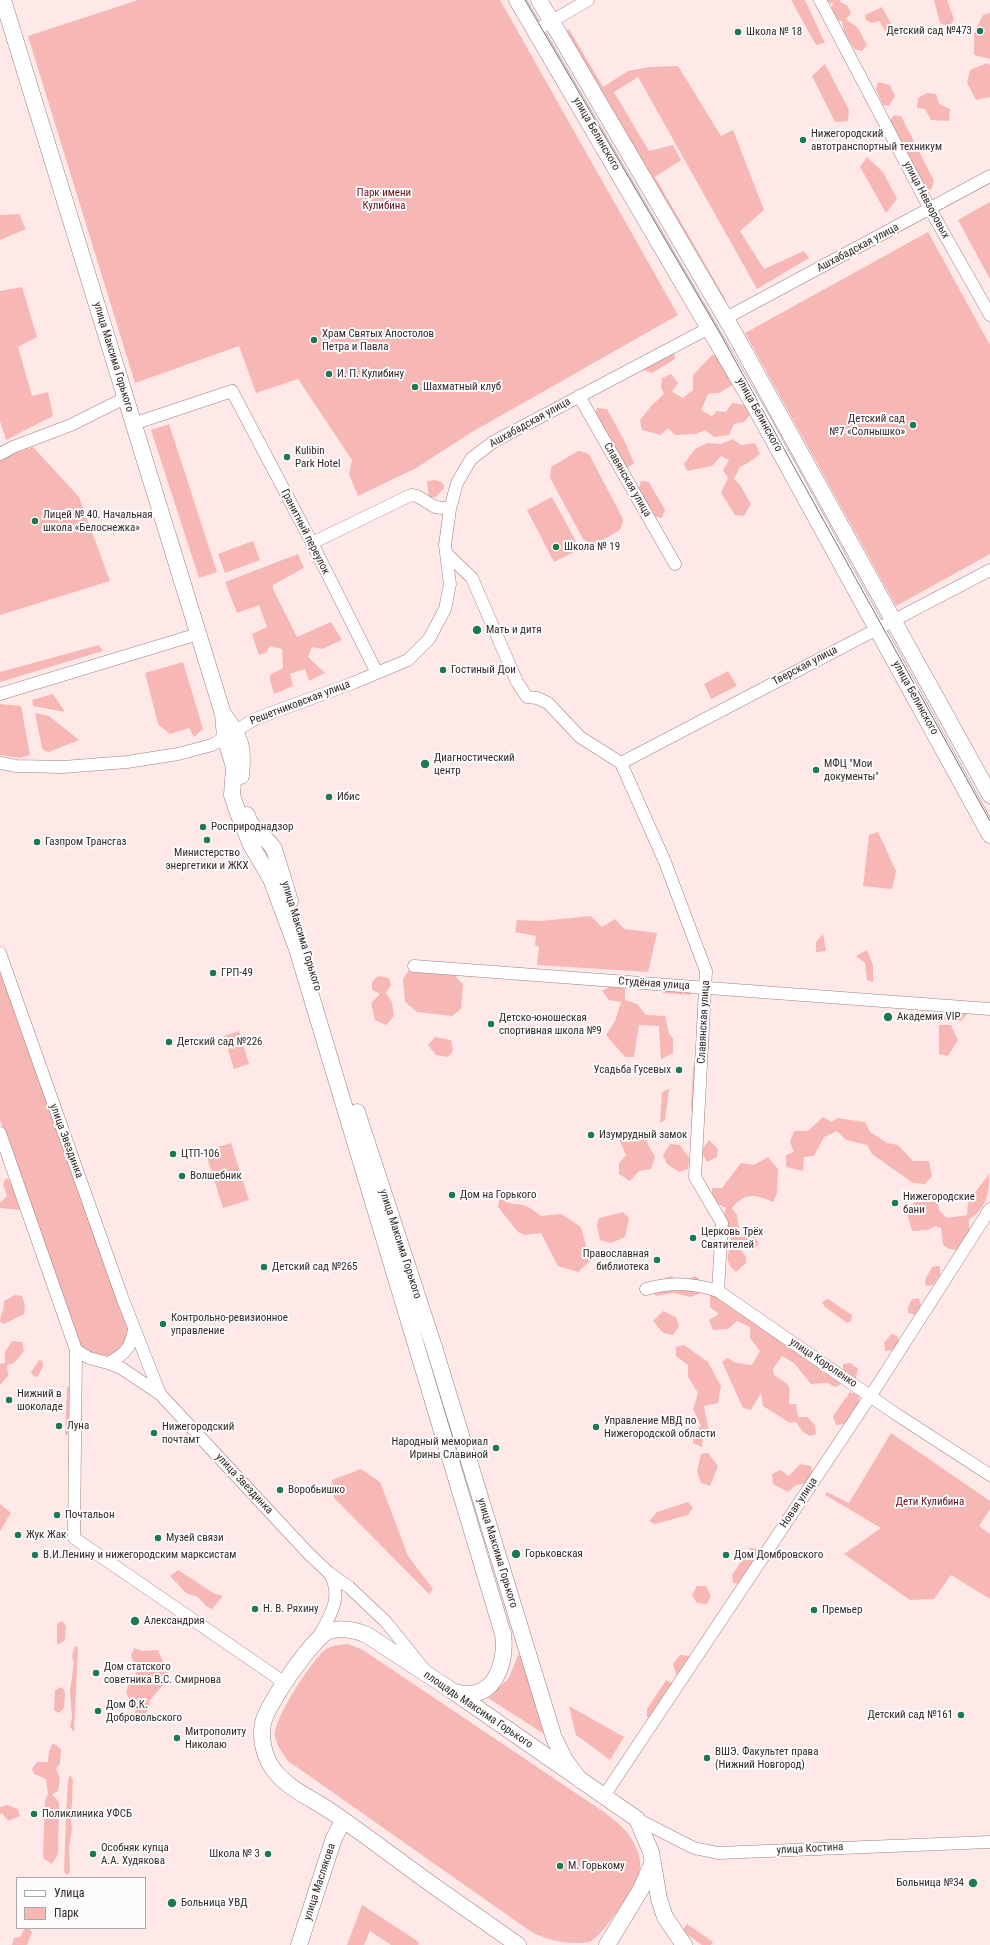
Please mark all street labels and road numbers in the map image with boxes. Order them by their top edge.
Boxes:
street label: улица Белинского [570,95,622,173]
street label: улица Невзоровых [900,159,952,241]
street label: Ашхабадская улица [815,221,901,275]
street label: улица Максима Горького [90,300,136,414]
street label: улица Белинского [733,376,785,454]
street label: Ашхабадская улица [487,395,573,451]
street label: Славянская улица [600,440,654,520]
street label: Гранитный переулок [278,487,332,577]
street label: Тверская улица [770,643,840,689]
street label: улица Белинского [889,659,941,737]
street label: Решетниковская улица [248,678,352,728]
street label: улица Максима Горького [278,879,324,993]
street label: Студёная улица [618,975,690,993]
street label: Славянская улица [695,980,713,1064]
street label: улица Звездинка [46,1102,86,1180]
street label: улица Максима Горького [376,1188,424,1300]
street label: улица Короленко [787,1336,859,1390]
street label: улица Звездинка [213,1451,275,1517]
street label: Новая улица [777,1475,821,1531]
street label: улица Максима Горького [474,1496,520,1610]
street label: площадь Максима Горького [421,1669,535,1751]
street label: улица Костина [776,1841,844,1857]
street label: улица Маслякова [301,1842,339,1922]

